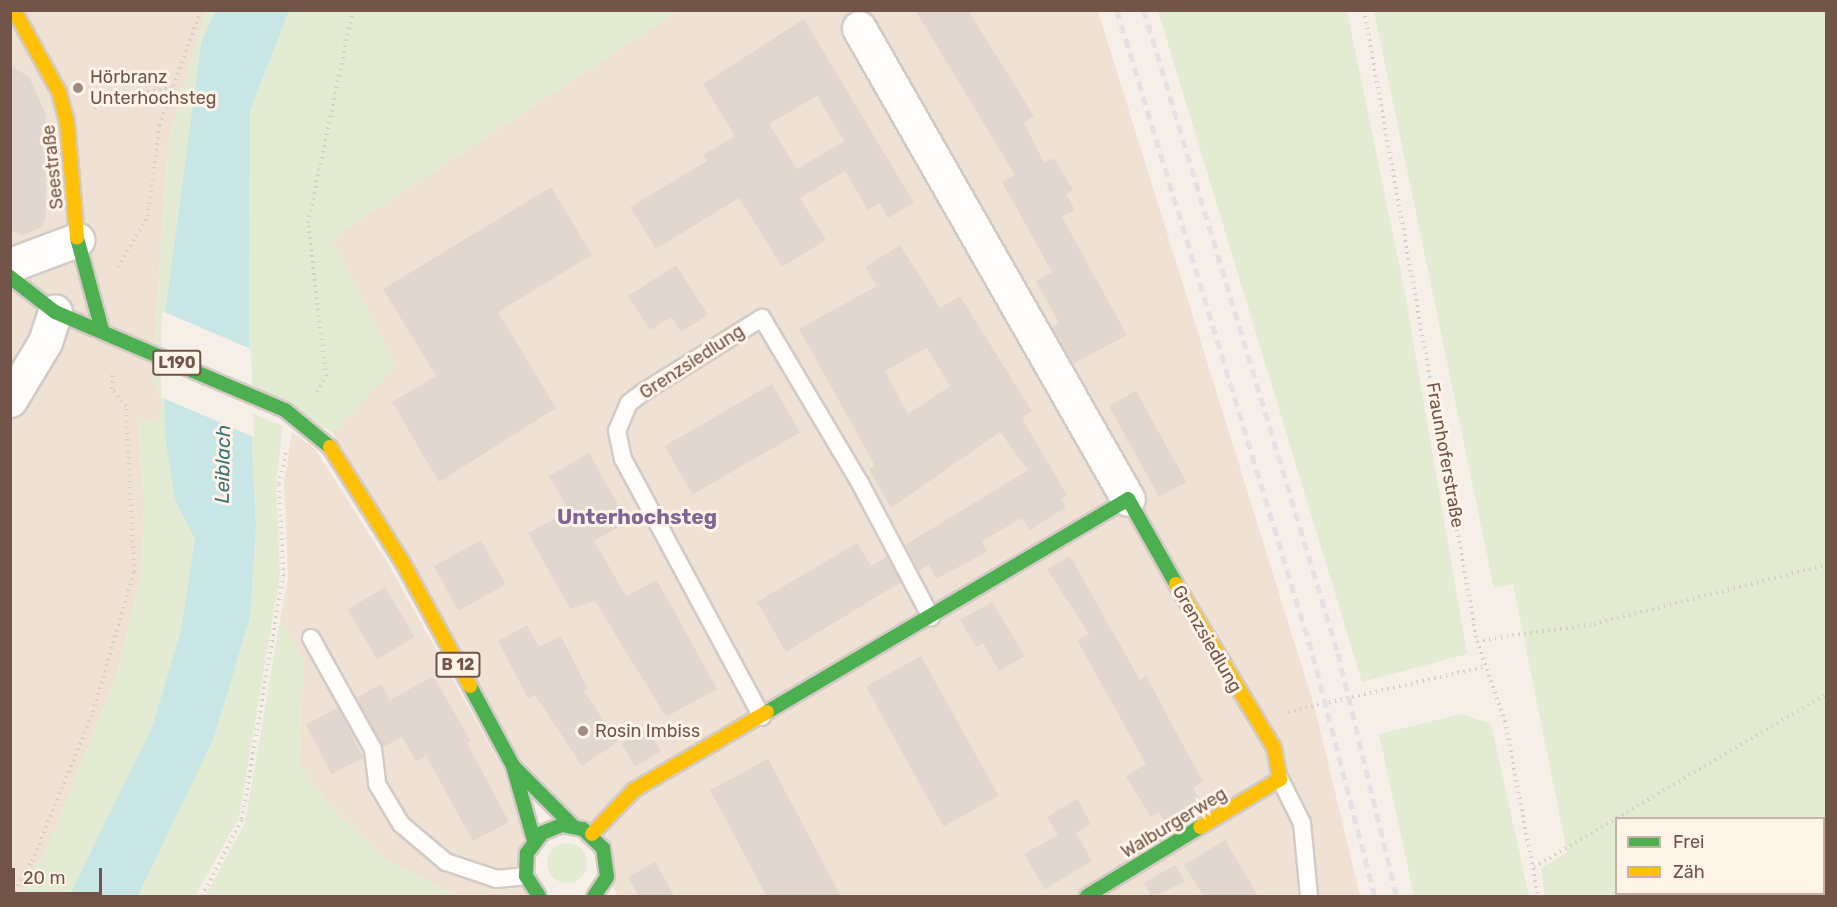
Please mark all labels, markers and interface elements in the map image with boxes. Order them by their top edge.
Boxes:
place label: Hörbranz Unterhochsteg [90,67,217,110]
marker: Hörbranz Unterhochsteg [71,81,85,95]
street label: Seestraße [38,124,68,210]
street label: Grenzsiedlung [636,320,748,404]
road number: L190 [152,350,202,376]
street label: Fraunhoferstraße [1422,381,1468,529]
water label: Leiblach [210,424,236,504]
district label: Unterhochsteg [557,504,717,530]
street label: Grenzsiedlung [1168,582,1246,696]
road number: B 12 [434,652,482,678]
place label: Rosin Imbiss [595,720,700,742]
marker: Rosin Imbiss [576,724,590,738]
street label: Walburgerweg [1117,783,1231,863]
legend [1615,817,1825,895]
text: Frei [1673,831,1704,853]
scale bar [15,856,105,894]
text: Zäh [1673,861,1705,883]
text: 20 m [23,867,65,889]

